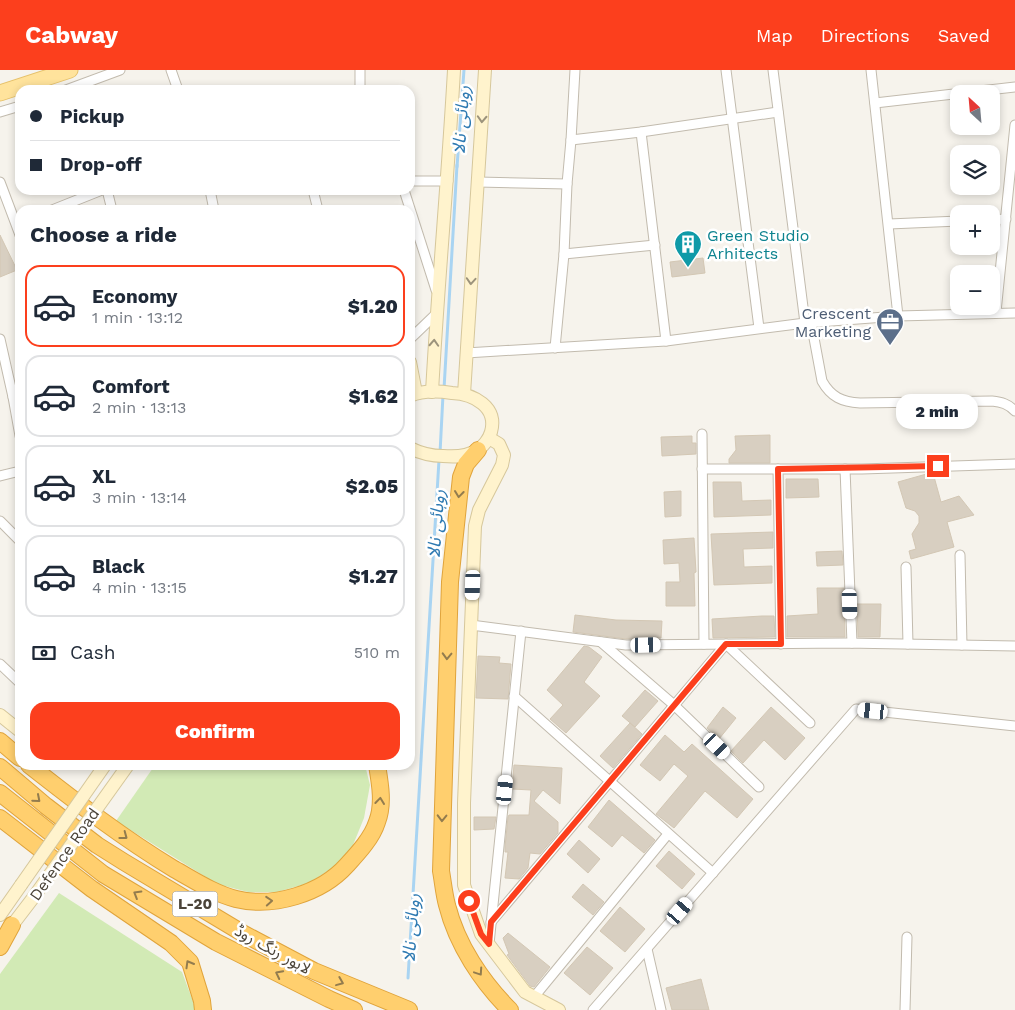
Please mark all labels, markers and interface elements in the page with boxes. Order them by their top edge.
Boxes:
text: Cabway [25,21,118,49]
text: Map [756,25,793,46]
text: Directions [821,25,910,46]
text: Saved [938,25,990,46]
water label: روہائی نالا [448,84,474,155]
north arrow [950,85,1000,135]
map controls [950,85,1000,315]
text: Pickup [60,105,124,128]
one-way arrow [477,115,488,123]
button: layers [950,145,1000,195]
text: Drop-off [60,153,142,176]
button: + [950,205,1000,255]
text: Choose a ride [30,222,177,247]
place label: Green Studio Arhitects [707,226,809,263]
building icon: Green Studio Arhitects [673,229,703,268]
button: − [950,265,1000,315]
one-way arrow [466,277,477,285]
icon: car [32,284,77,329]
text: Economy [92,285,177,308]
text: $1.20 [348,295,398,318]
place label: Crescent Marketing [795,304,871,341]
office icon: Crescent Marketing [875,307,905,346]
text: 1 min · 13:12 [92,308,183,327]
one-way arrow [429,339,440,347]
icon: car [32,374,77,419]
text: Comfort [92,375,170,398]
text: $1.62 [348,385,398,408]
callout: 2 min [897,394,979,428]
text: 2 min · 13:13 [92,398,186,417]
text: 2 min [915,402,959,421]
route end [927,455,949,477]
icon: car [32,464,77,509]
text: XL [92,465,116,488]
text: $2.05 [345,475,398,498]
text: 3 min · 13:14 [92,488,187,507]
water label: روہائی نالا [423,488,449,559]
one-way arrow [454,490,465,498]
icon: car [32,554,77,599]
text: Black [92,555,145,578]
text: $1.27 [349,565,398,588]
car [464,570,481,600]
text: 4 min · 13:15 [92,578,187,597]
car [841,589,858,619]
car [630,637,661,653]
icon: cash [30,639,58,667]
text: Cash [70,641,116,664]
text: 510 m [354,643,400,662]
one-way arrow [442,652,452,660]
button: Confirm [30,702,400,760]
car [857,702,888,720]
car [700,730,733,762]
car [495,774,514,806]
one-way arrow [31,793,40,802]
one-way arrow [374,796,385,804]
street label: Defence Road [25,804,103,904]
one-way arrow [437,814,447,822]
one-way arrow [118,831,127,839]
route start [458,890,480,912]
one-way arrow [134,891,143,901]
road number: L-20 [172,892,218,916]
water label: روہائی نالا [398,892,424,963]
one-way arrow [265,895,273,906]
car [664,895,695,927]
street label: لاہور رنگ روڈ [231,921,314,978]
one-way arrow [185,960,195,969]
one-way arrow [473,967,482,976]
one-way arrow [275,970,284,980]
one-way arrow [335,976,344,986]

